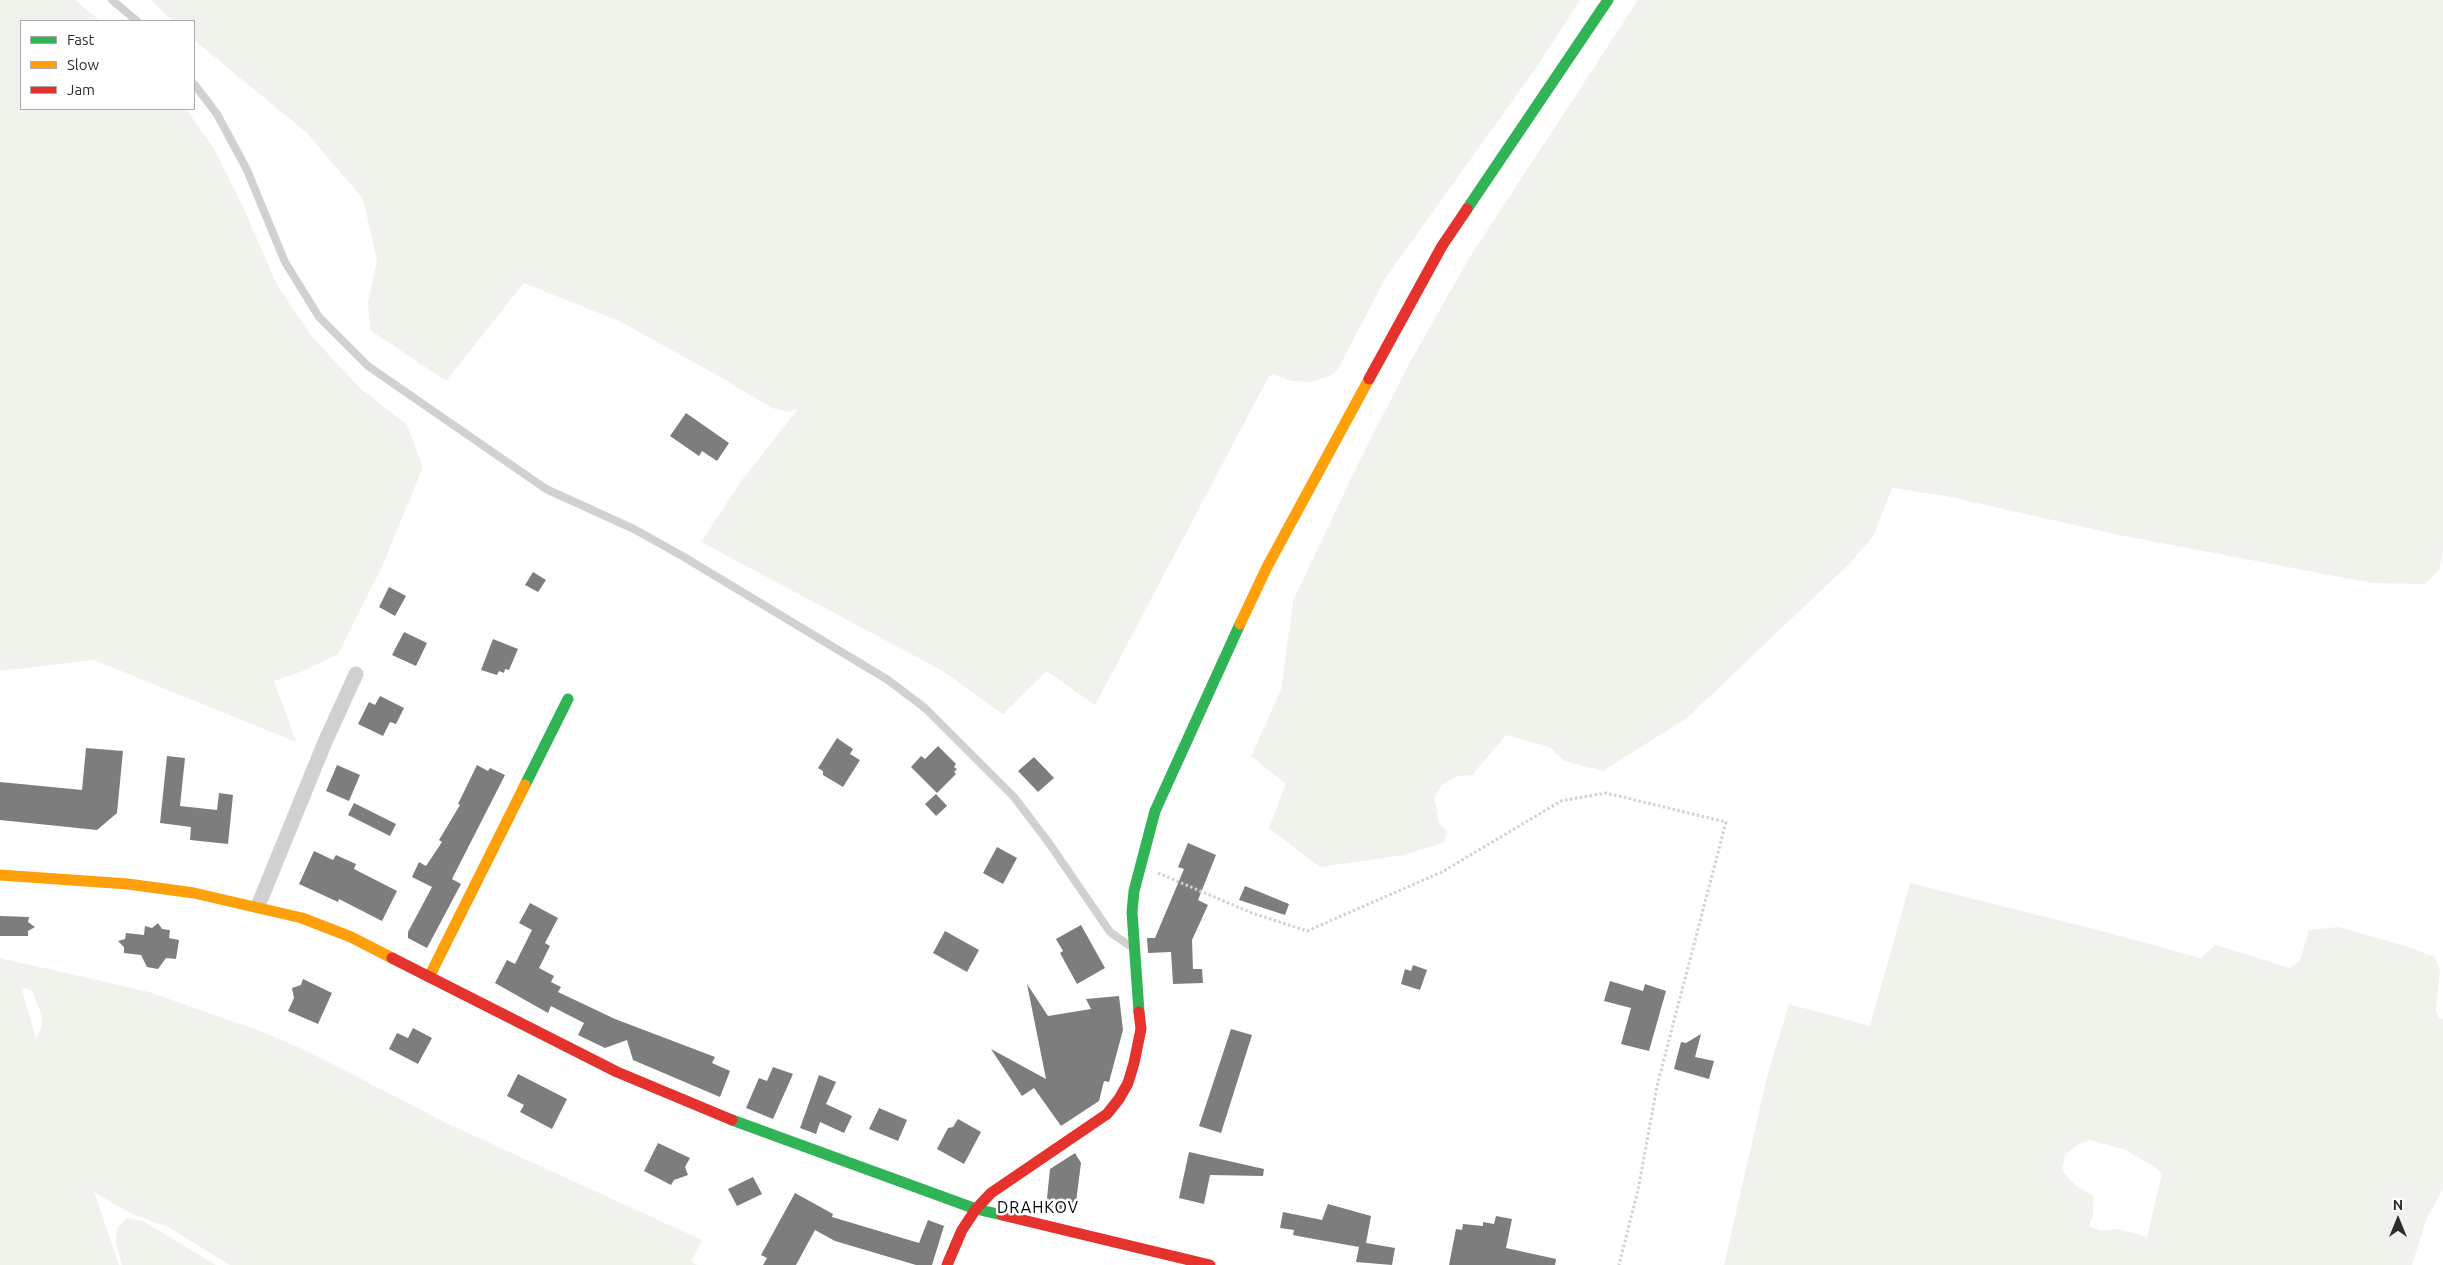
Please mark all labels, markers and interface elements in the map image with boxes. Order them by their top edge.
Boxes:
legend [20,20,195,110]
text: Fast [67,31,94,48]
text: Slow [67,56,99,73]
text: Jam [67,81,95,98]
north arrow [2373,1195,2423,1245]
text: N [2393,1197,2403,1213]
district label: DRAHKOV [996,1198,1080,1218]

